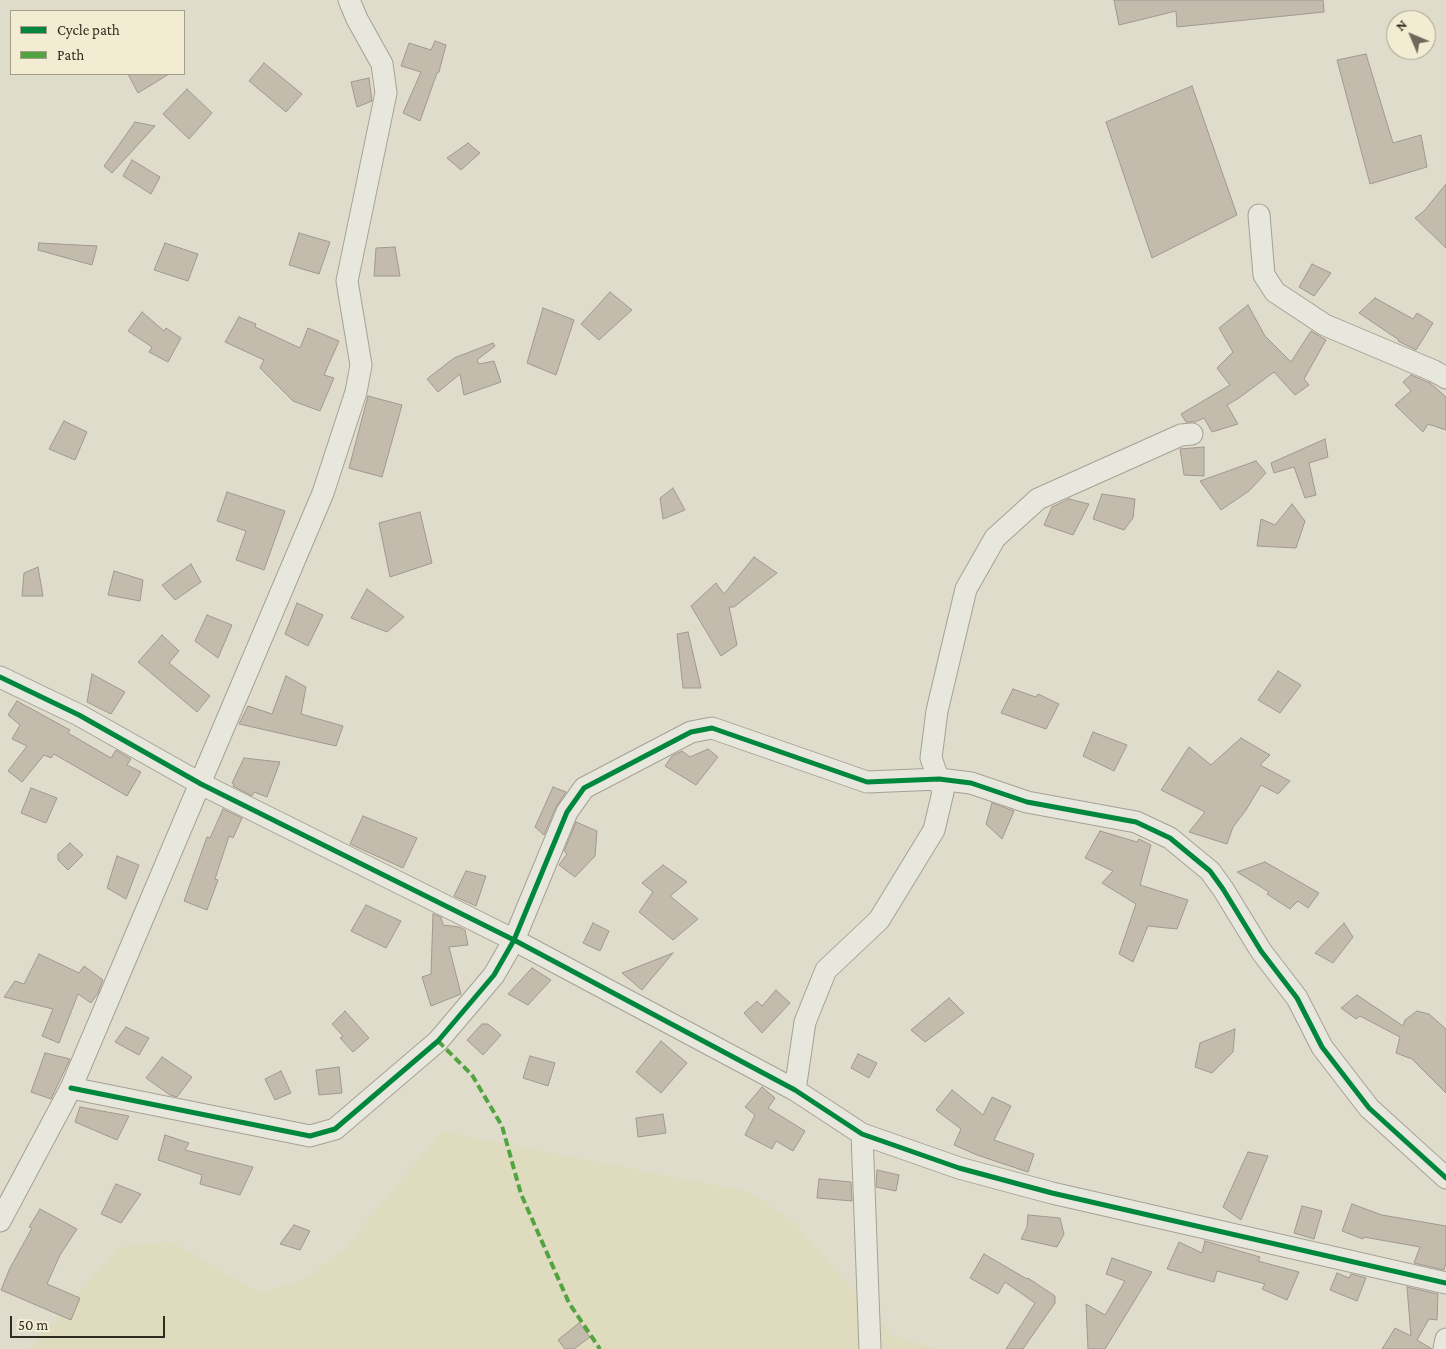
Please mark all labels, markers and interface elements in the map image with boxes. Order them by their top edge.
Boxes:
legend [10,10,185,75]
north arrow [1386,10,1436,60]
text: N [1392,16,1410,34]
text: Cycle path [57,22,120,38]
text: Path [57,47,84,63]
scale bar [12,1306,168,1338]
text: 50 m [18,1317,48,1333]

